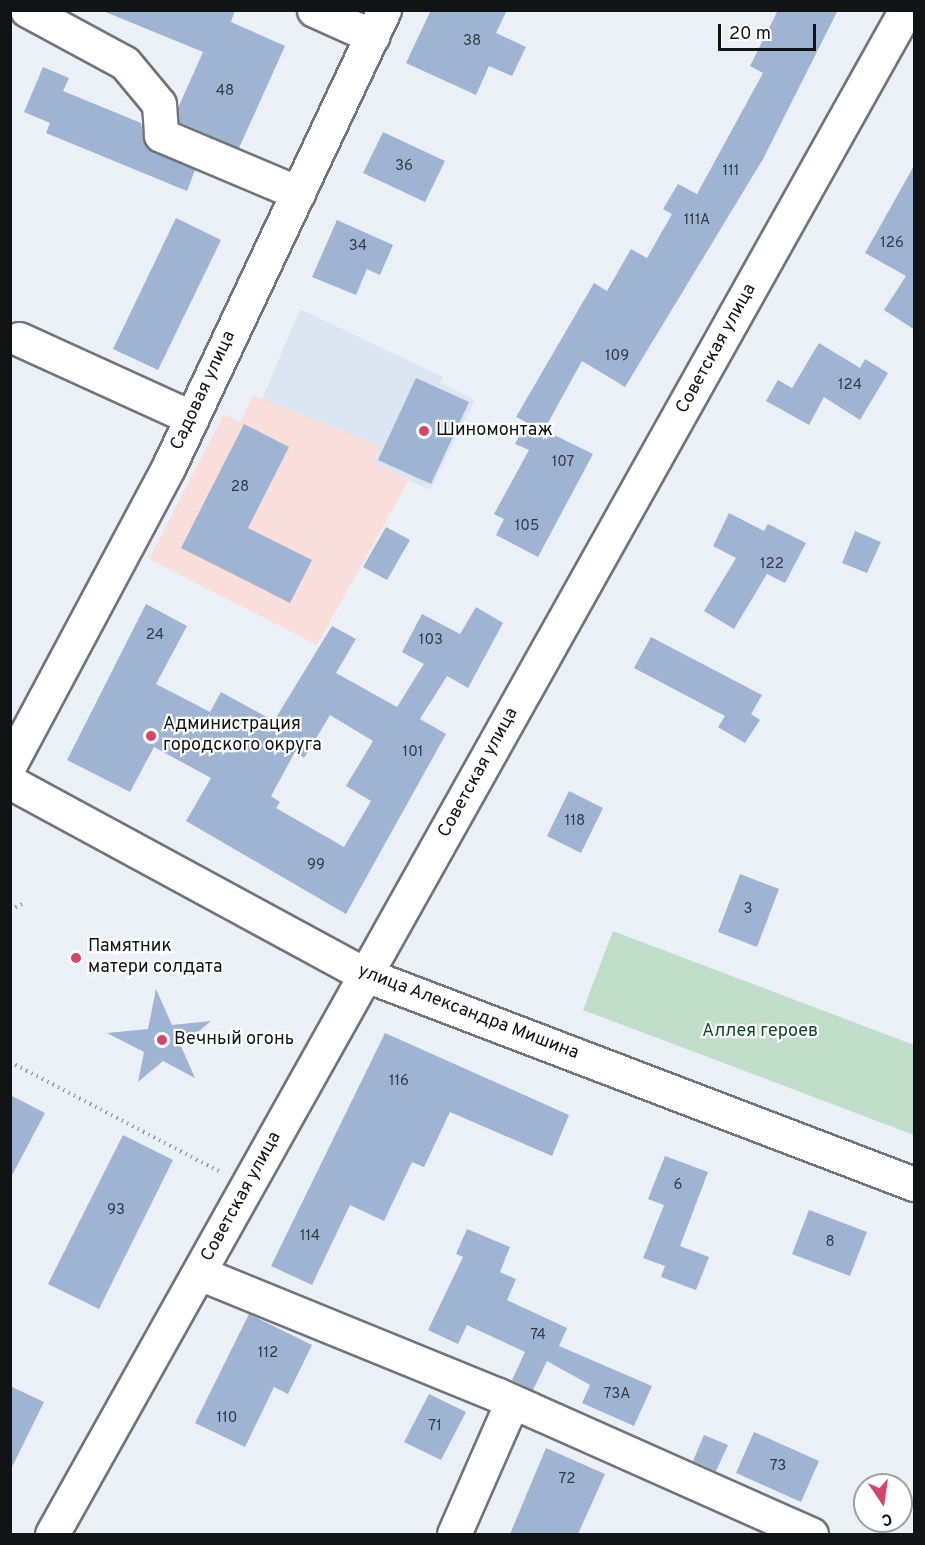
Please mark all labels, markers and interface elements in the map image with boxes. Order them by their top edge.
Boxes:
scale bar [721,12,818,50]
text: 20 m [729,23,771,46]
house number: 38 [463,33,481,51]
house number: 48 [216,83,234,101]
house number: 36 [395,158,413,176]
house number: 111 [723,163,739,181]
house number: 111А [684,212,710,230]
house number: 126 [880,235,904,253]
house number: 34 [349,238,367,256]
street label: Советская улица [672,280,762,418]
street label: Садовая улица [167,328,241,454]
house number: 109 [605,348,629,366]
house number: 124 [838,377,862,395]
place label: Шиномонтаж [436,420,553,442]
marker: Шиномонтаж [417,424,431,438]
house number: 107 [552,454,574,472]
house number: 28 [231,479,249,497]
house number: 105 [515,518,539,536]
house number: 122 [760,556,784,574]
house number: 24 [146,627,164,645]
house number: 103 [419,632,443,650]
street label: Советская улица [434,704,524,842]
place label: Администрация городского округа [163,715,322,758]
marker: Администрация городского округа [144,729,158,743]
house number: 101 [403,744,423,762]
house number: 118 [565,813,585,831]
house number: 99 [307,857,325,875]
house number: 3 [743,901,753,919]
place label: Памятник матери солдата [88,937,223,980]
marker: Памятник матери солдата [69,951,83,965]
street label: улица Александра Мишина [354,961,582,1065]
park label: Аллея героев [702,1021,818,1043]
place label: Вечный огонь [174,1029,294,1051]
marker: Вечный огонь [155,1033,169,1047]
house number: 116 [389,1073,409,1091]
street label: Советская улица [197,1128,287,1266]
house number: 6 [674,1177,682,1195]
house number: 93 [107,1202,125,1220]
house number: 114 [300,1228,320,1246]
house number: 8 [825,1234,835,1252]
house number: 74 [530,1327,546,1345]
house number: 112 [258,1345,278,1363]
house number: 73А [604,1386,630,1404]
house number: 110 [217,1410,237,1428]
house number: 71 [428,1418,442,1436]
house number: 73 [770,1458,786,1476]
house number: 72 [559,1471,575,1489]
north arrow [853,1473,913,1533]
text: С [879,1508,894,1529]

